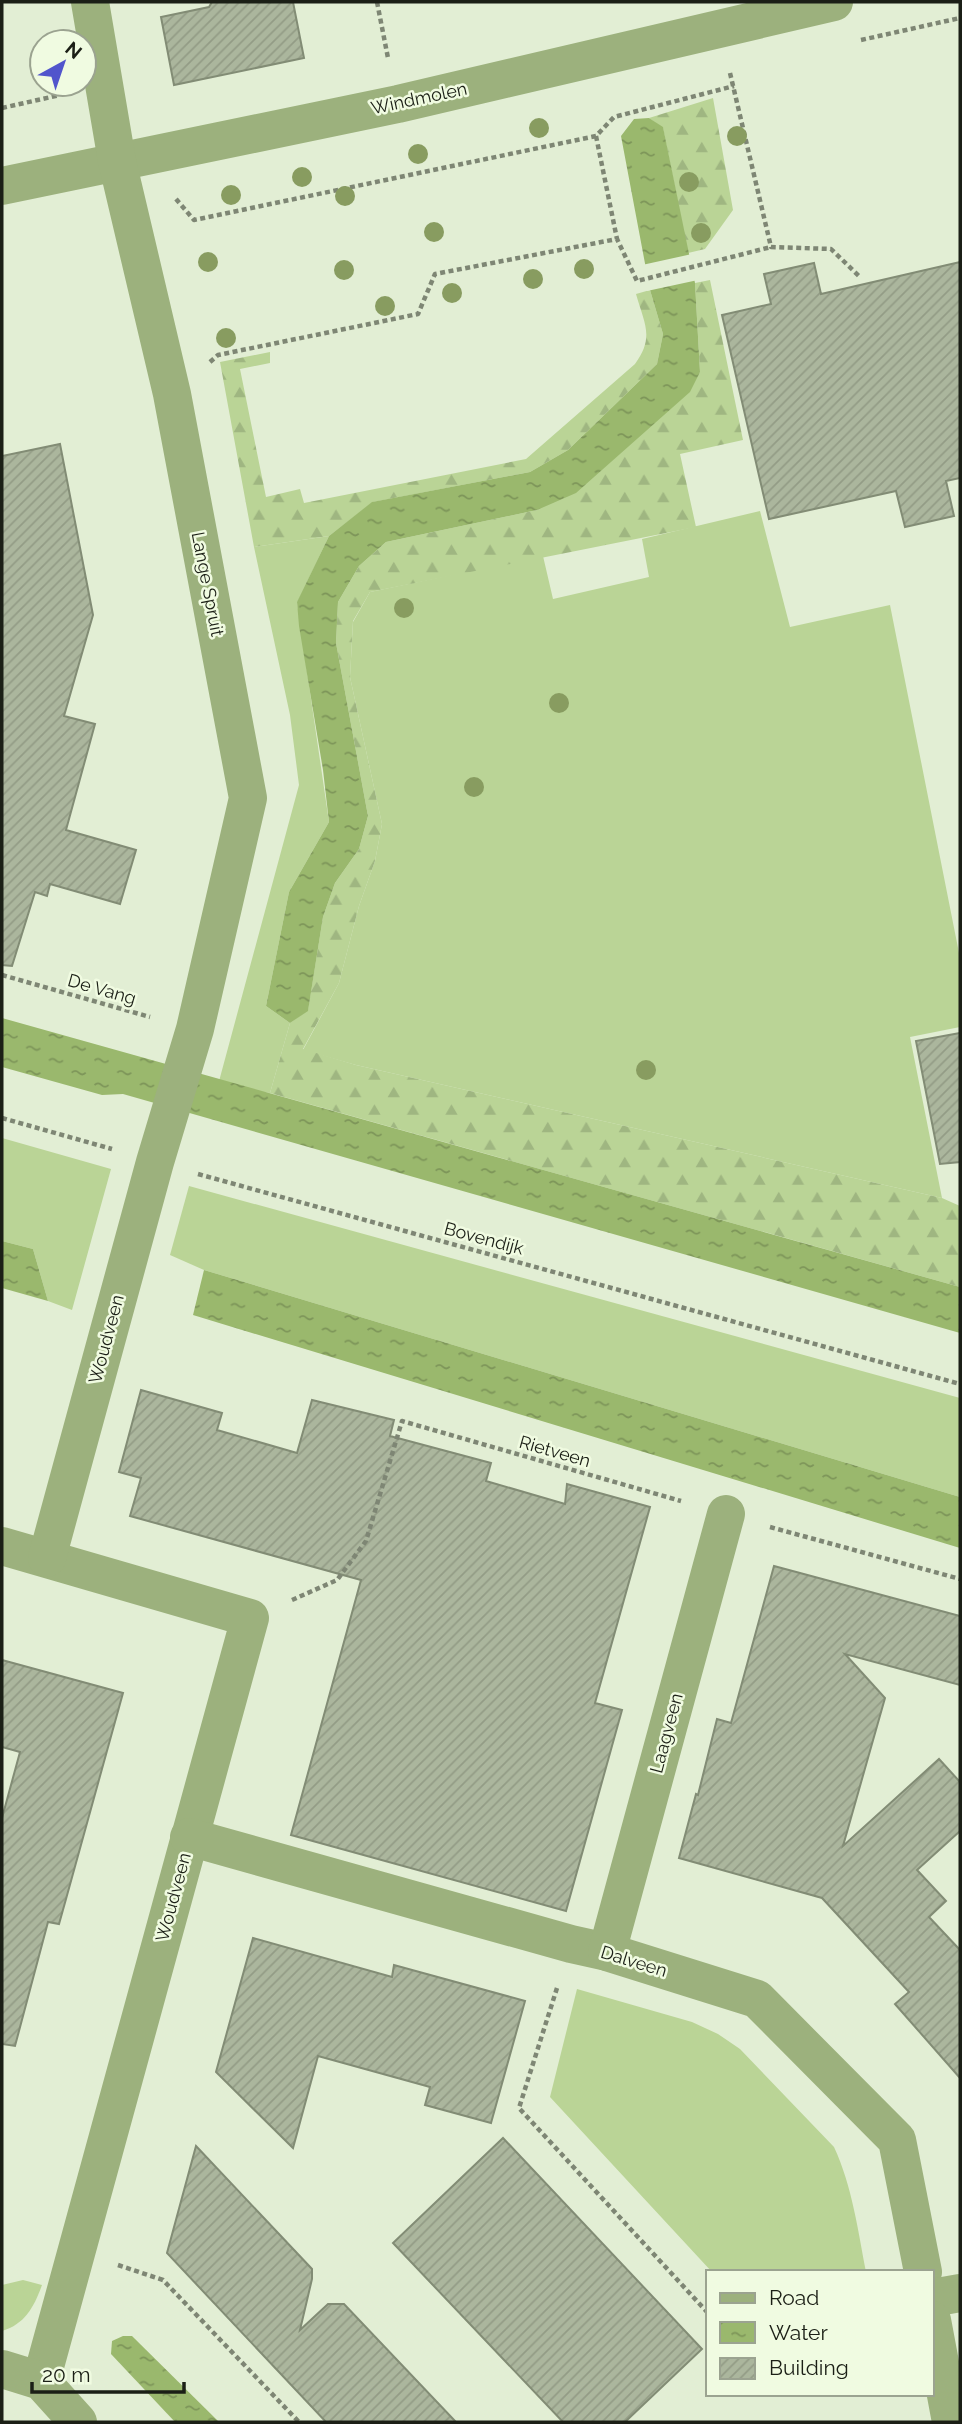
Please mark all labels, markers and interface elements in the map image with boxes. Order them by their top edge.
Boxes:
north arrow [28,28,98,98]
text: N [61,37,87,63]
street label: Windmolen [369,78,469,118]
street label: Lange Spruit [188,530,228,638]
street label: De Vang [65,969,139,1009]
street label: Bovendijk [442,1217,526,1259]
street label: Woudveen [84,1292,128,1386]
street label: Rietveen [517,1431,593,1471]
street label: Laagveen [645,1691,687,1775]
street label: Woudveen [151,1850,195,1944]
street label: Dalveen [598,1941,670,1981]
legend [706,2270,934,2396]
text: Road [769,2285,819,2310]
text: Water [769,2320,828,2345]
scale bar [32,2350,184,2394]
text: Building [769,2355,849,2380]
text: 20 m [42,2362,90,2387]

